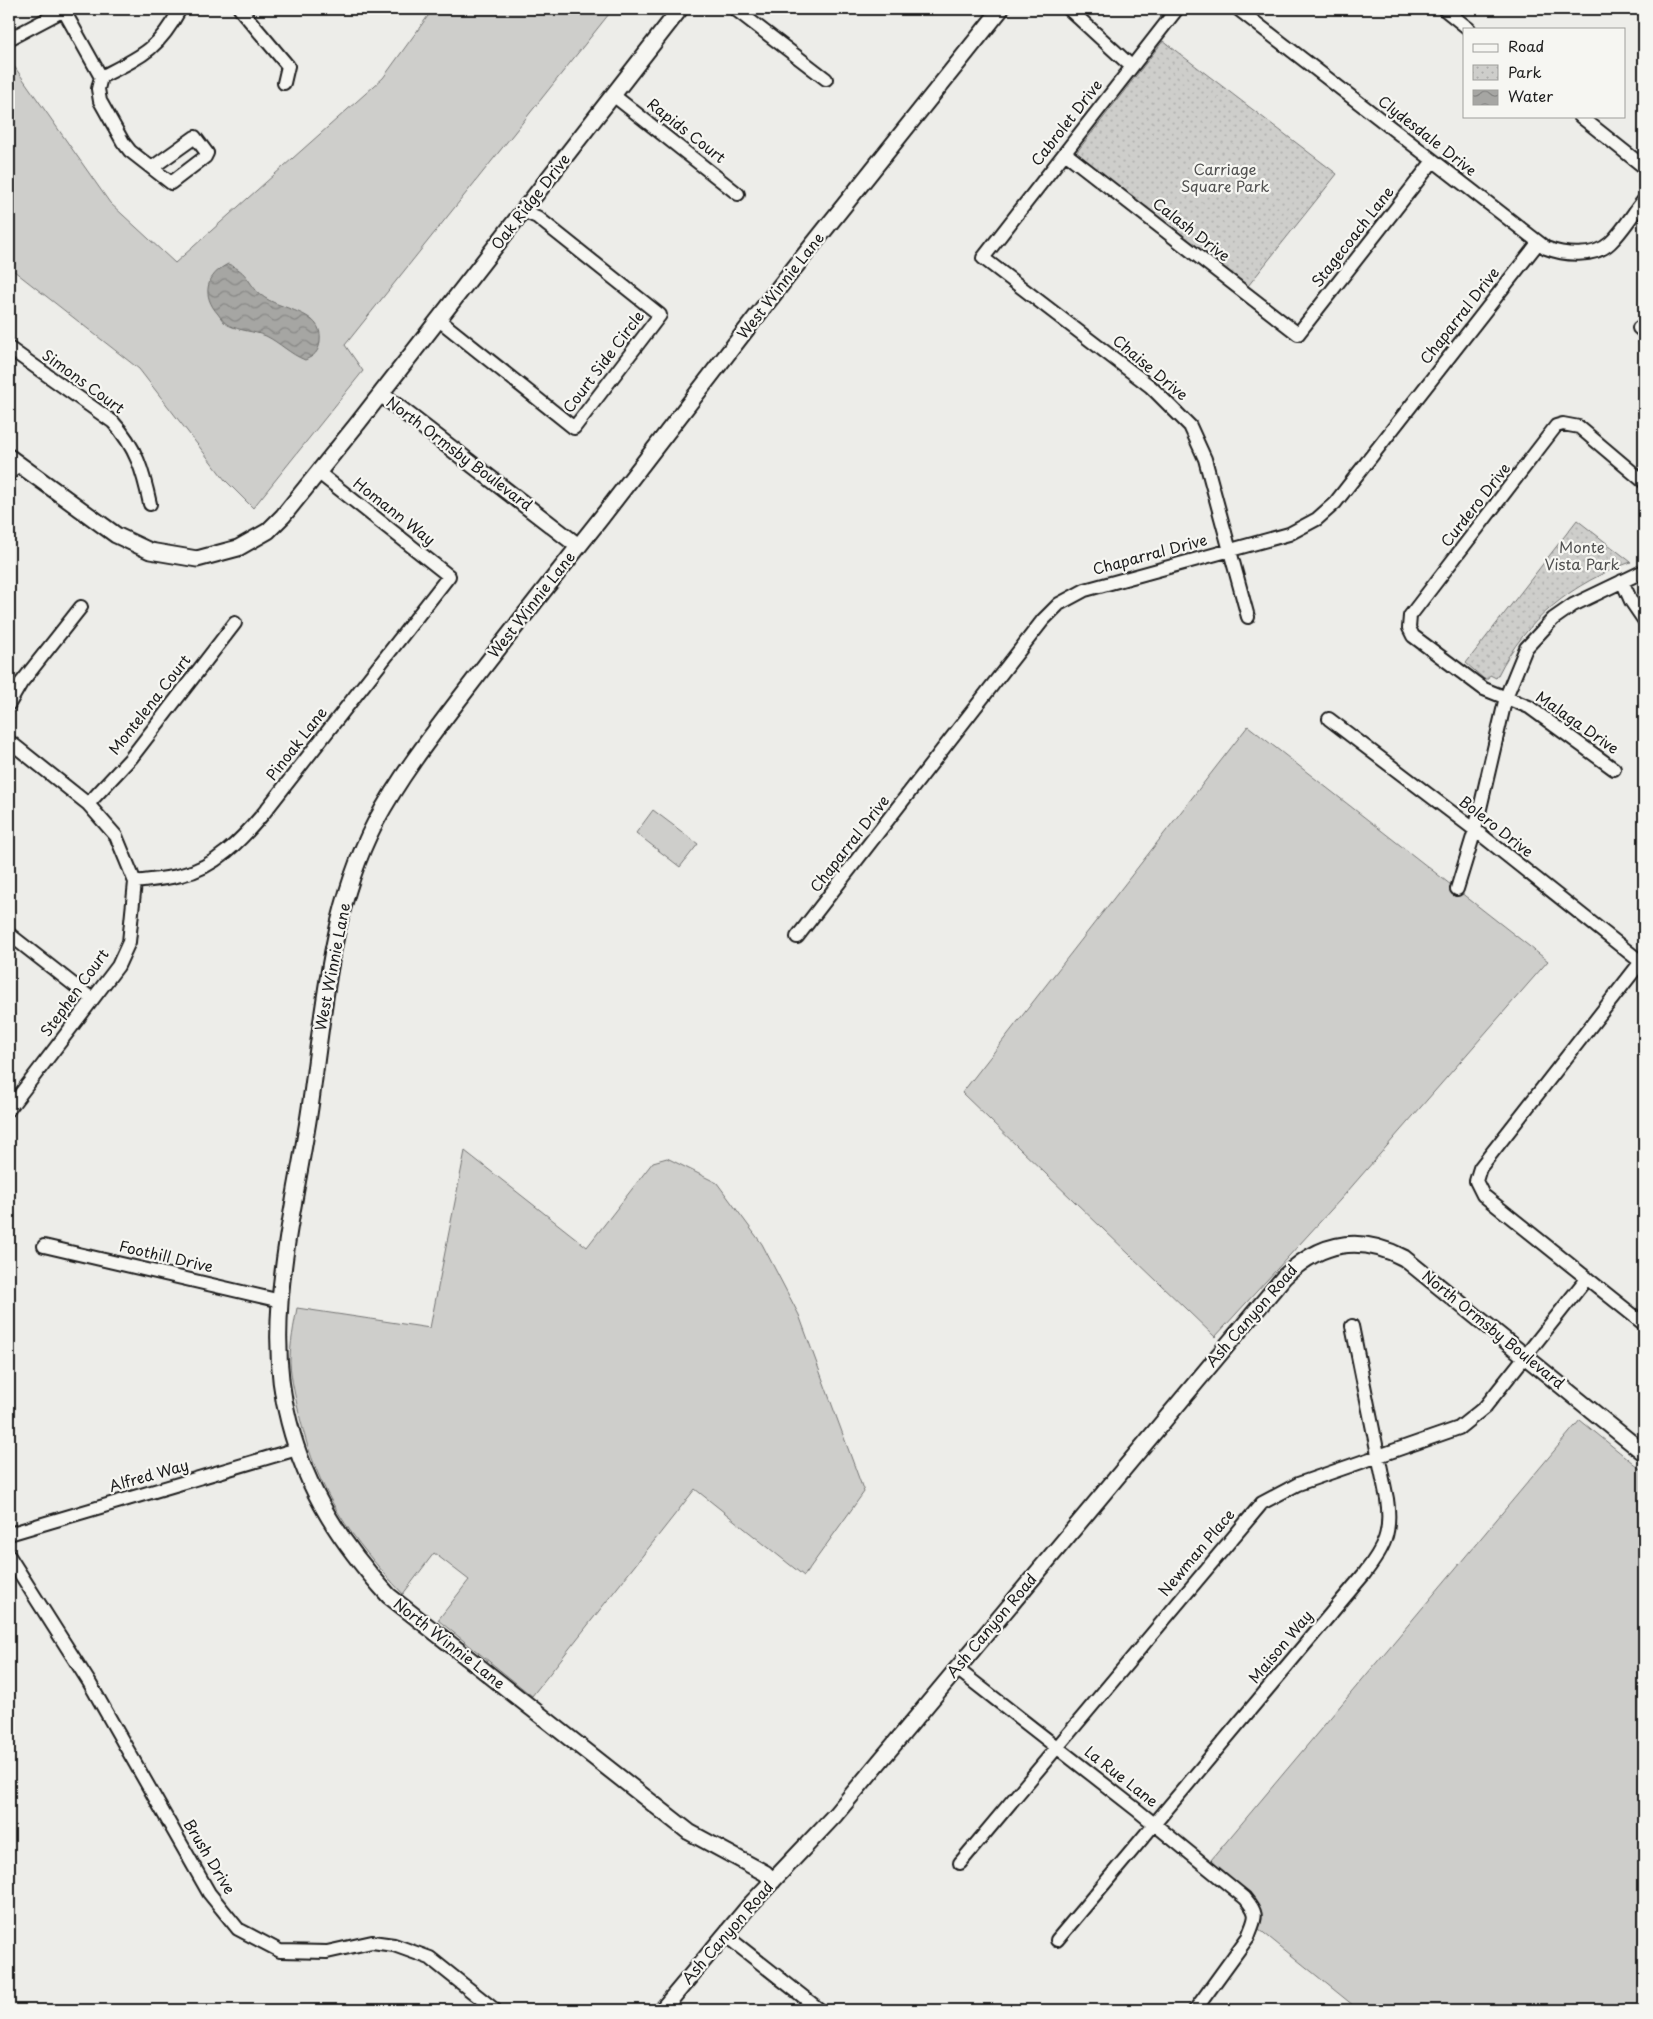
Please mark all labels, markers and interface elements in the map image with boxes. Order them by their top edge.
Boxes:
legend [1463,28,1626,118]
text: Road [1508,34,1544,57]
text: Park [1508,60,1542,83]
street label: Cabrolet Drive [1025,74,1107,170]
text: Water [1508,84,1553,107]
street label: Clydesdale Drive [1374,89,1482,181]
street label: Rapids Court [643,92,731,168]
street label: Oak Ridge Drive [485,148,575,254]
park label: Carriage Square Park [1181,157,1269,197]
street label: Stagecoach Lane [1305,181,1399,292]
street label: Calash Drive [1148,191,1236,266]
street label: West Winnie Lane [731,227,829,343]
street label: Chaparral Drive [1413,262,1504,369]
street label: Court Side Circle [556,305,649,417]
street label: Chaise Drive [1108,328,1194,405]
street label: Simons Court [38,343,130,419]
street label: North Ormsby Boulevard [382,390,538,516]
street label: Curdero Drive [1434,457,1515,551]
street label: Homann Way [349,471,441,550]
street label: Chaparral Drive [1090,527,1210,580]
park label: Monte Vista Park [1544,535,1620,575]
street label: West Winnie Lane [482,546,580,662]
street label: Montelena Court [102,649,195,759]
street label: Malaga Drive [1532,685,1624,759]
street label: Pinoak Lane [260,701,332,785]
street label: Bolero Drive [1455,789,1539,862]
street label: Chaparral Drive [803,790,894,897]
street label: West Winnie Lane [308,901,355,1033]
street label: Stephen Court [34,943,114,1041]
street label: Foothill Drive [117,1234,216,1278]
street label: Ash Canyon Road [1200,1258,1302,1372]
street label: North Ormsby Boulevard [1418,1264,1570,1394]
street label: Alfred Way [106,1452,191,1497]
street label: Newman Place [1152,1503,1239,1601]
street label: Ash Canyon Road [940,1568,1041,1682]
street label: North Winnie Lane [389,1592,511,1694]
street label: Maison Way [1242,1604,1317,1688]
street label: La Rue Lane [1080,1740,1164,1812]
street label: Brush Drive [179,1814,242,1898]
street label: Ash Canyon Road [676,1875,778,1989]

